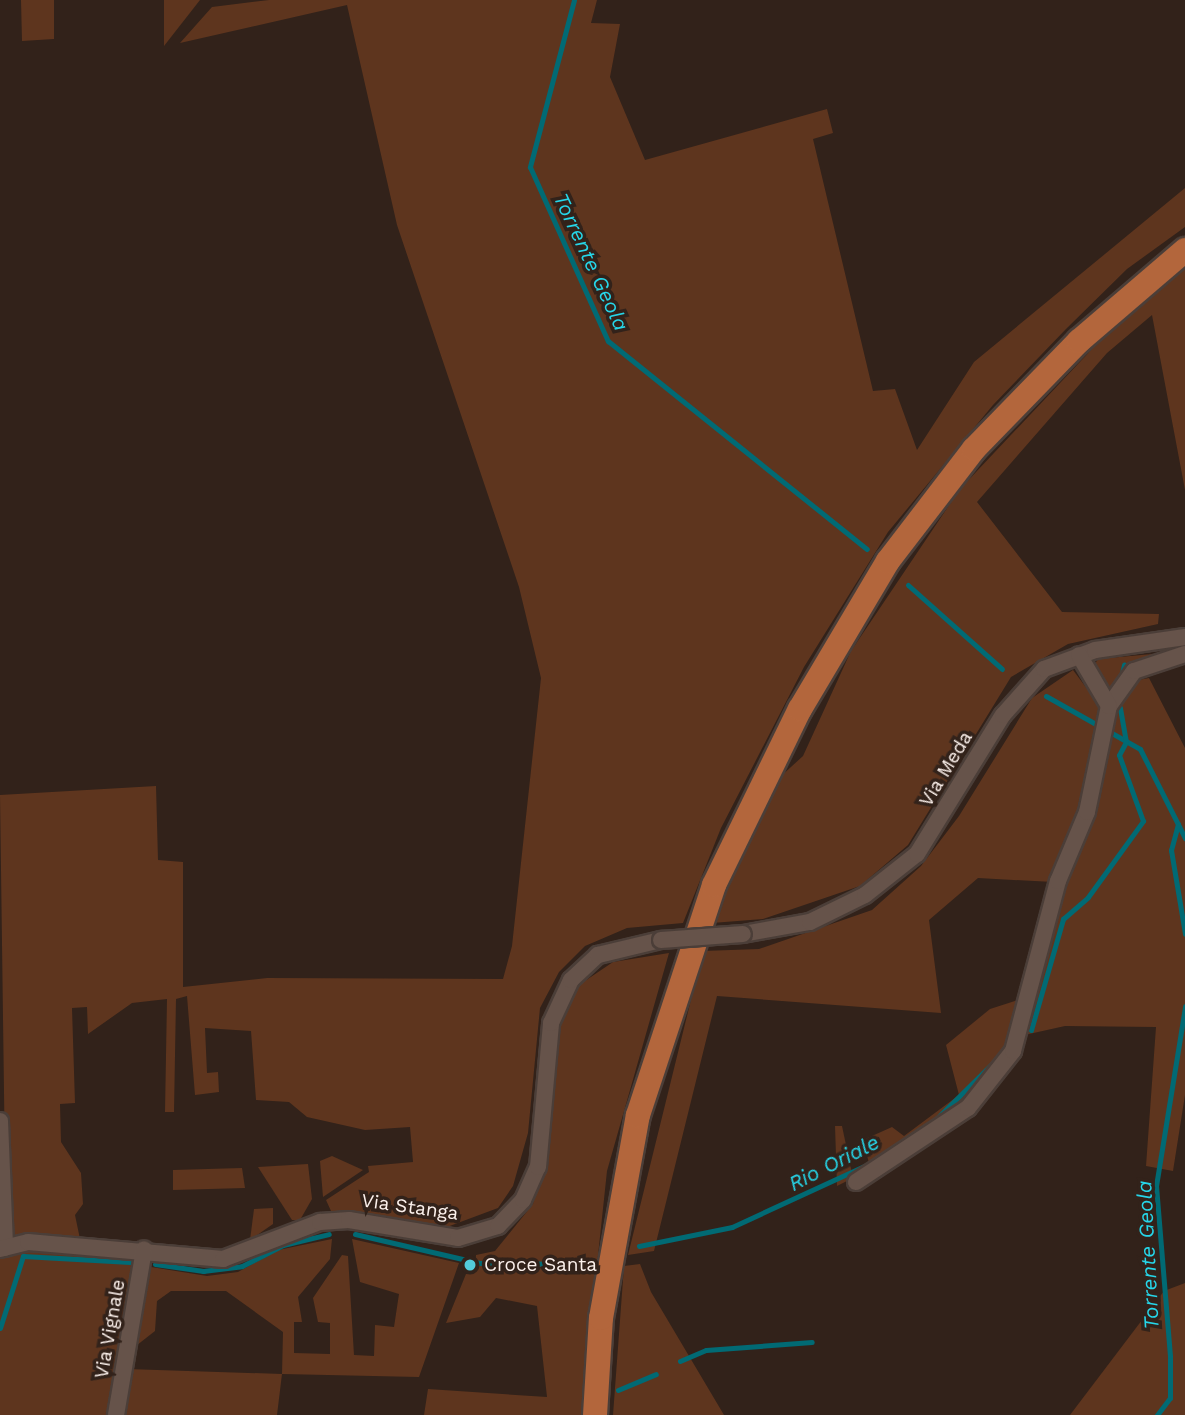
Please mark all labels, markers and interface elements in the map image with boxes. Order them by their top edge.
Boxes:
water label: Torrente Geola [548,189,634,335]
street label: Via Meda [915,727,977,811]
water label: Rio Oriale [784,1129,884,1197]
water label: Torrente Geola [1132,1180,1164,1330]
street label: Via Stanga [360,1189,460,1225]
place label: Croce Santa [484,1254,597,1276]
marker: Croce Santa [462,1257,478,1273]
street label: Via Vignale [90,1277,130,1381]

